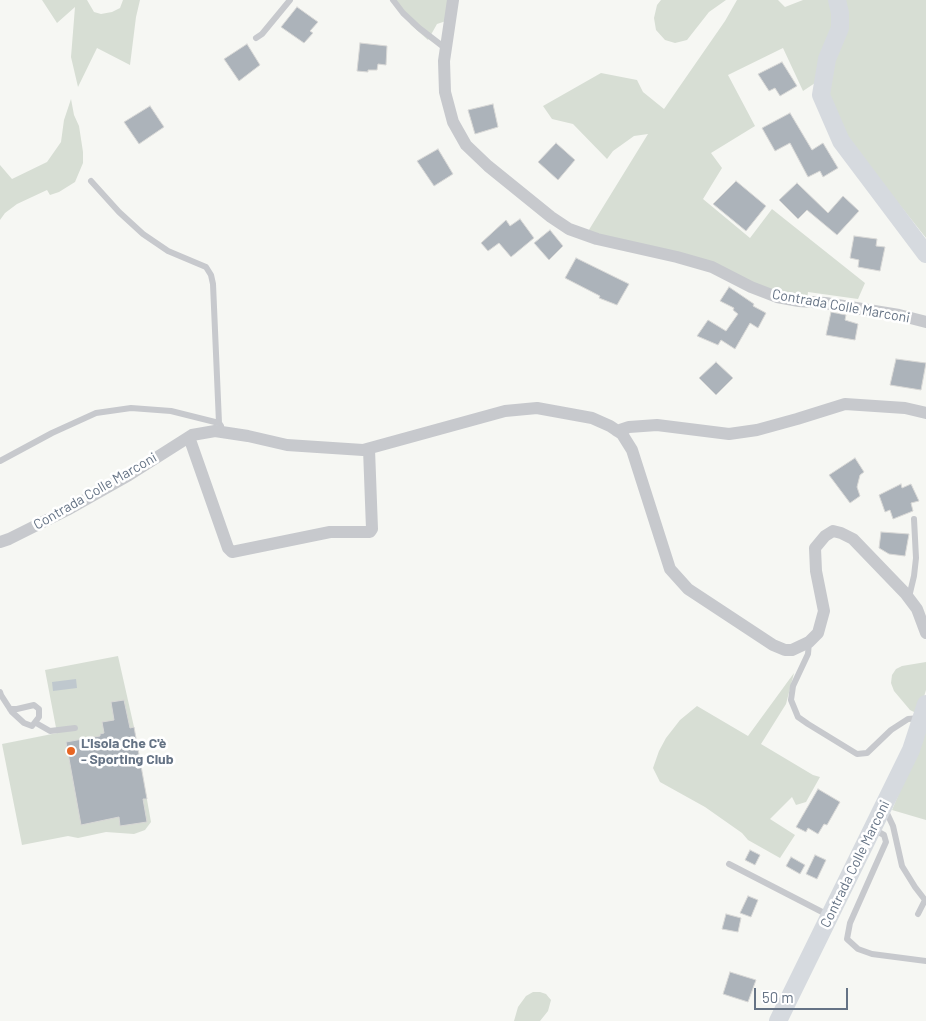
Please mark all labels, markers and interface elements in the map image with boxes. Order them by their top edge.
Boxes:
street label: Contrada Colle Marconi [771,286,911,326]
street label: Contrada Colle Marconi [30,449,160,533]
place label: L'Isola Che C'è - Sporting Club [81,735,174,768]
marker: L'Isola Che C'è - Sporting Club [65,745,77,757]
street label: Contrada Colle Marconi [817,798,893,930]
scale bar [756,978,850,1010]
text: 50 m [762,988,794,1006]

